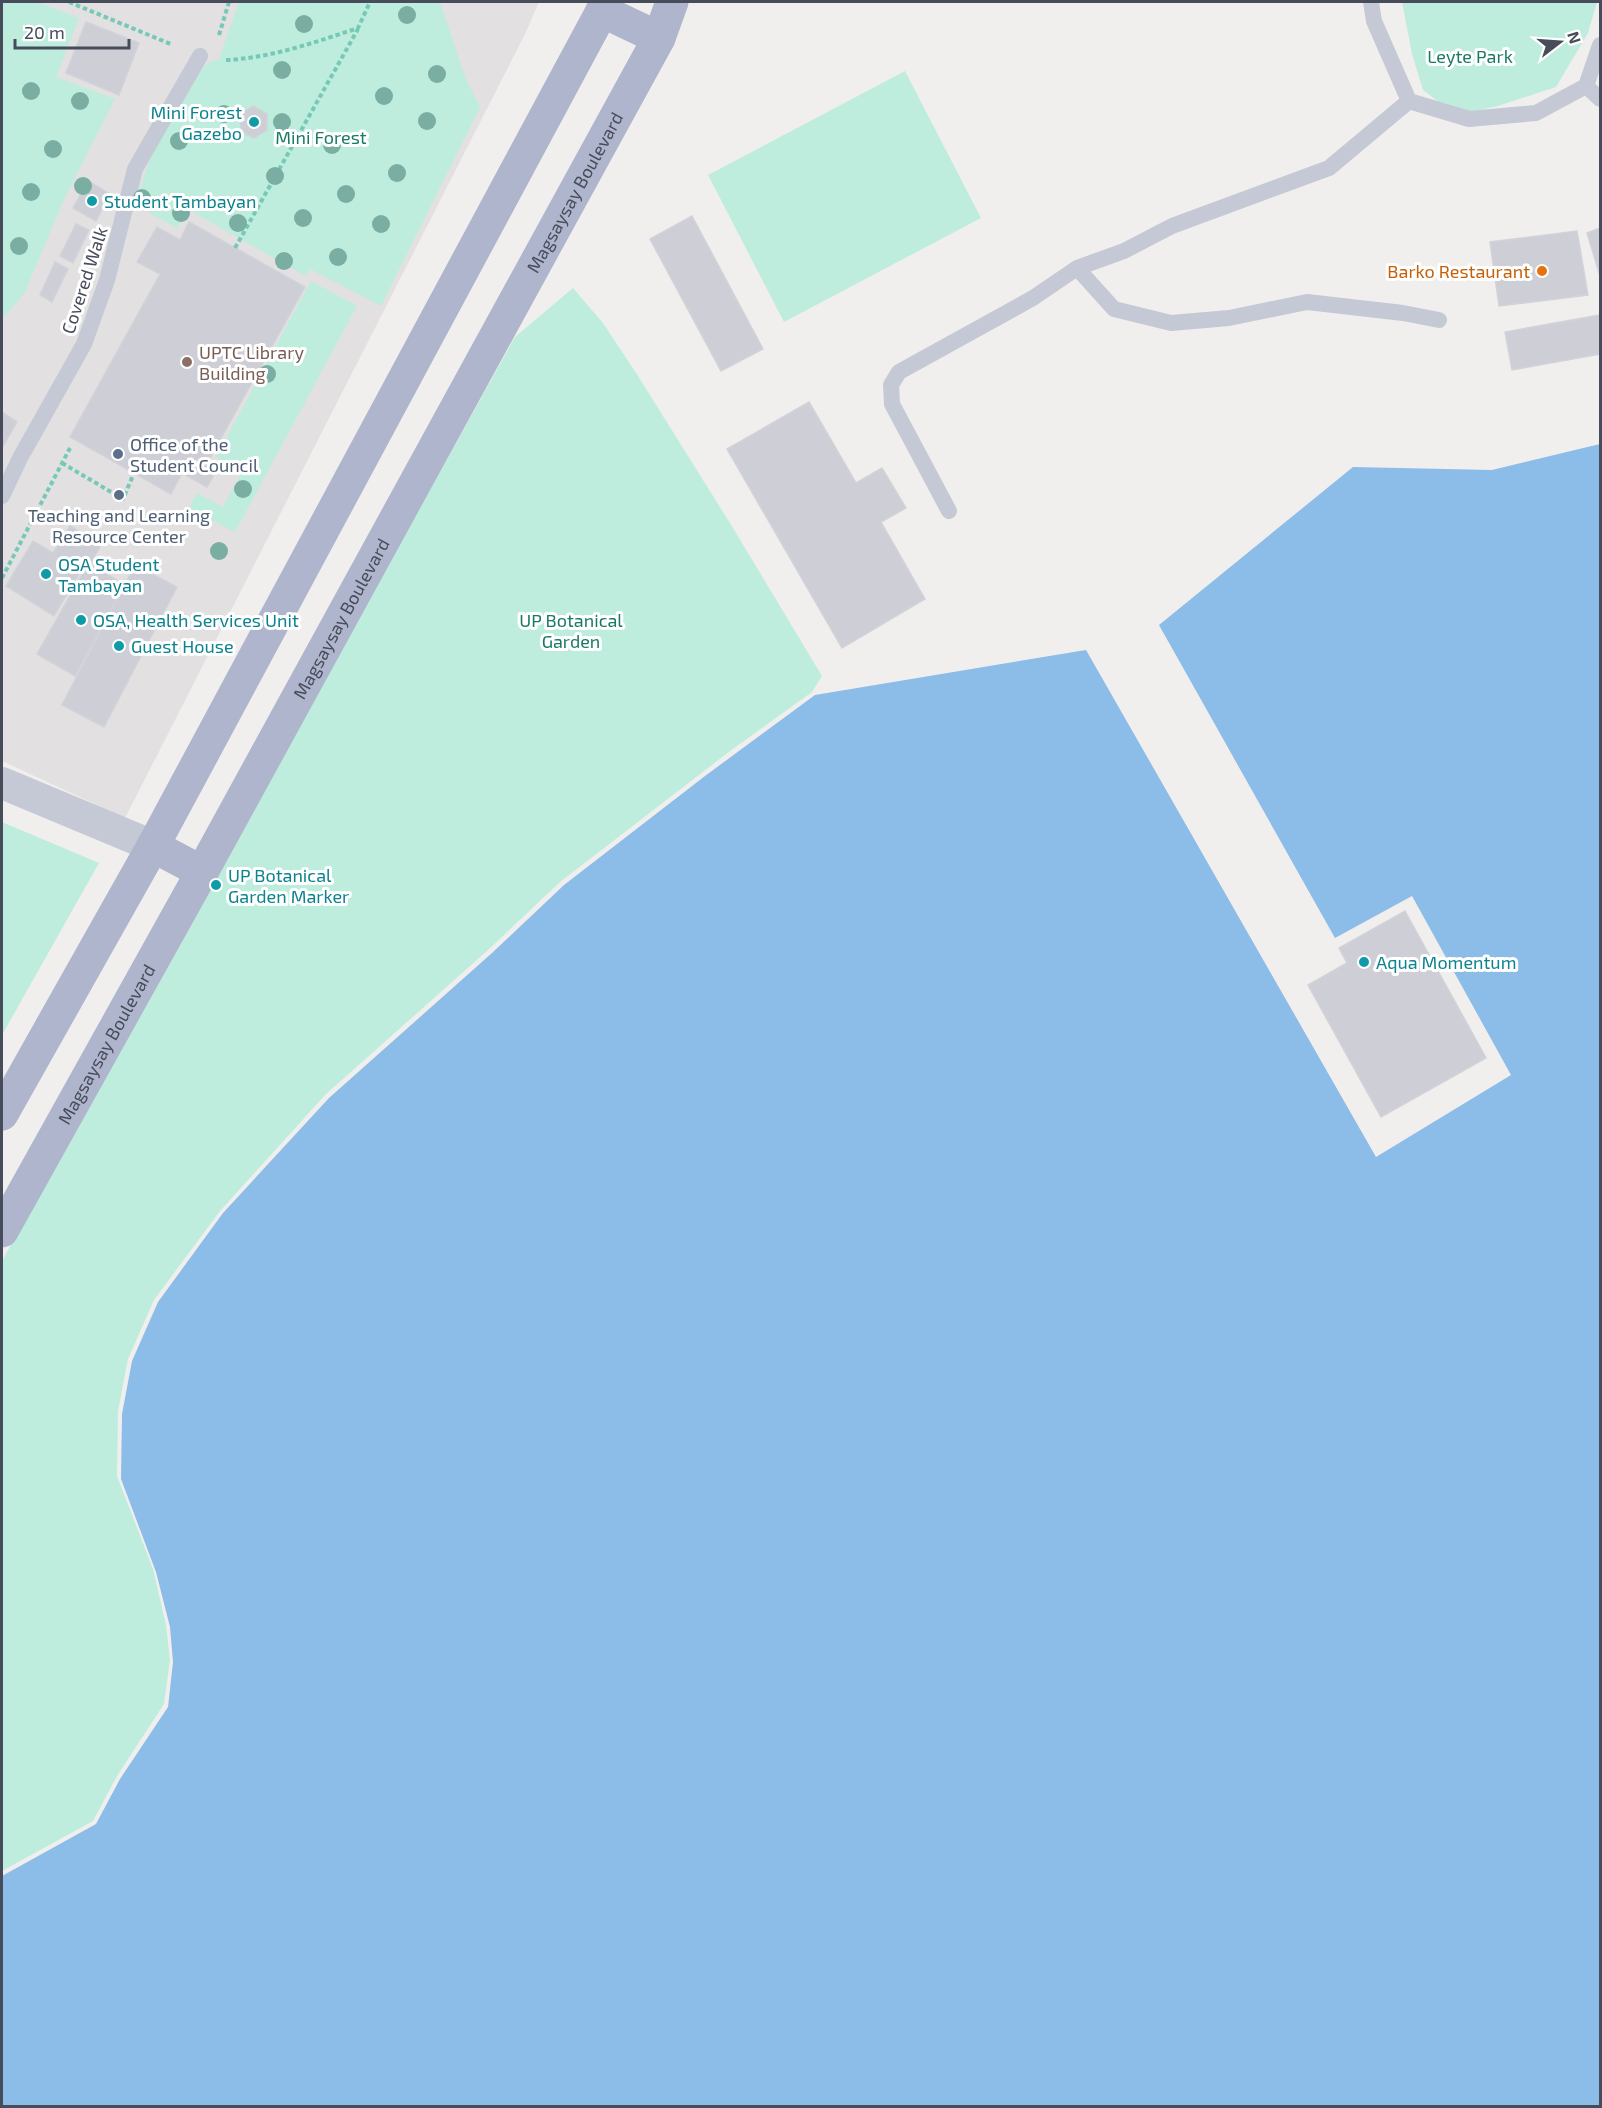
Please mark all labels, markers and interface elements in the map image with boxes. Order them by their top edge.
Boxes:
scale bar [15,12,129,50]
north arrow [1530,12,1590,72]
text: 20 m [24,21,65,43]
text: N [1564,29,1586,46]
park label: Leyte Park [1427,45,1513,67]
place label: Mini Forest Gazebo [151,101,242,144]
street label: Magsaysay Boulevard [522,108,627,276]
marker: Mini Forest Gazebo [247,115,261,129]
park label: Mini Forest [275,126,367,148]
place label: Student Tambayan [104,190,256,212]
marker: Student Tambayan [85,194,99,208]
street label: Covered Walk [56,224,112,336]
place label: Barko Restaurant [1387,260,1530,282]
marker: Barko Restaurant [1535,264,1549,278]
place label: UPTC Library Building [199,341,304,384]
marker: UPTC Library Building [180,355,194,369]
place label: Office of the Student Council [130,433,259,476]
marker: Office of the Student Council [111,447,125,461]
marker: Teaching and Learning Resource Center [112,488,126,502]
place label: Teaching and Learning Resource Center [28,504,210,547]
street label: Magsaysay Boulevard [288,534,394,703]
place label: OSA Student Tambayan [58,553,159,596]
marker: OSA Student Tambayan [39,567,53,581]
place label: OSA, Health Services Unit [93,609,299,631]
park label: UP Botanical Garden [519,609,623,652]
marker: OSA, Health Services Unit [74,613,88,627]
place label: Guest House [131,635,234,657]
marker: Guest House [112,639,126,653]
place label: UP Botanical Garden Marker [228,864,349,907]
marker: UP Botanical Garden Marker [209,878,223,892]
place label: Aqua Momentum [1376,951,1516,973]
marker: Aqua Momentum [1357,955,1371,969]
street label: Magsaysay Boulevard [53,960,160,1128]

